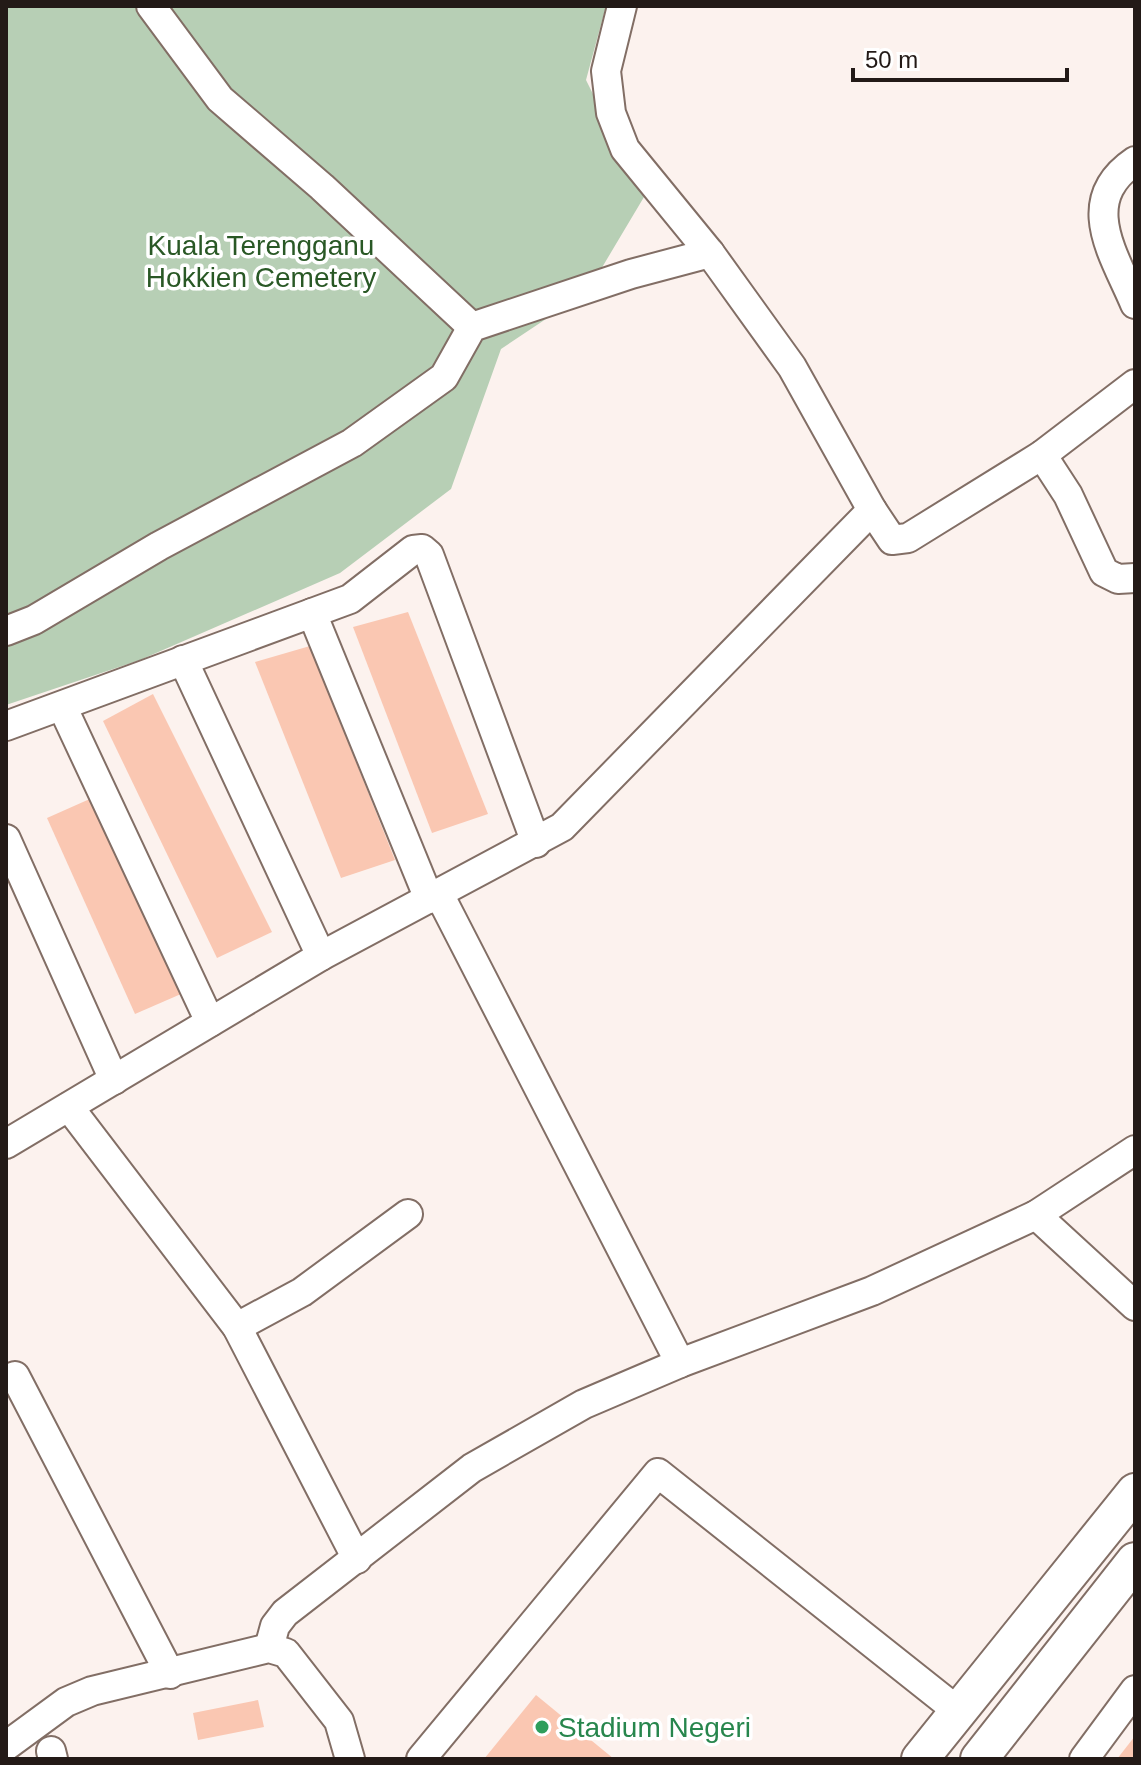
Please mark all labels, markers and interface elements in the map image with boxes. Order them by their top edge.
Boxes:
scale bar [853,32,1067,82]
text: 50 m [865,46,918,73]
park label: Kuala Terengganu Hokkien Cemetery [146,230,376,293]
place label: Stadium Negeri [558,1712,751,1743]
marker: Stadium Negeri [533,1718,551,1736]

